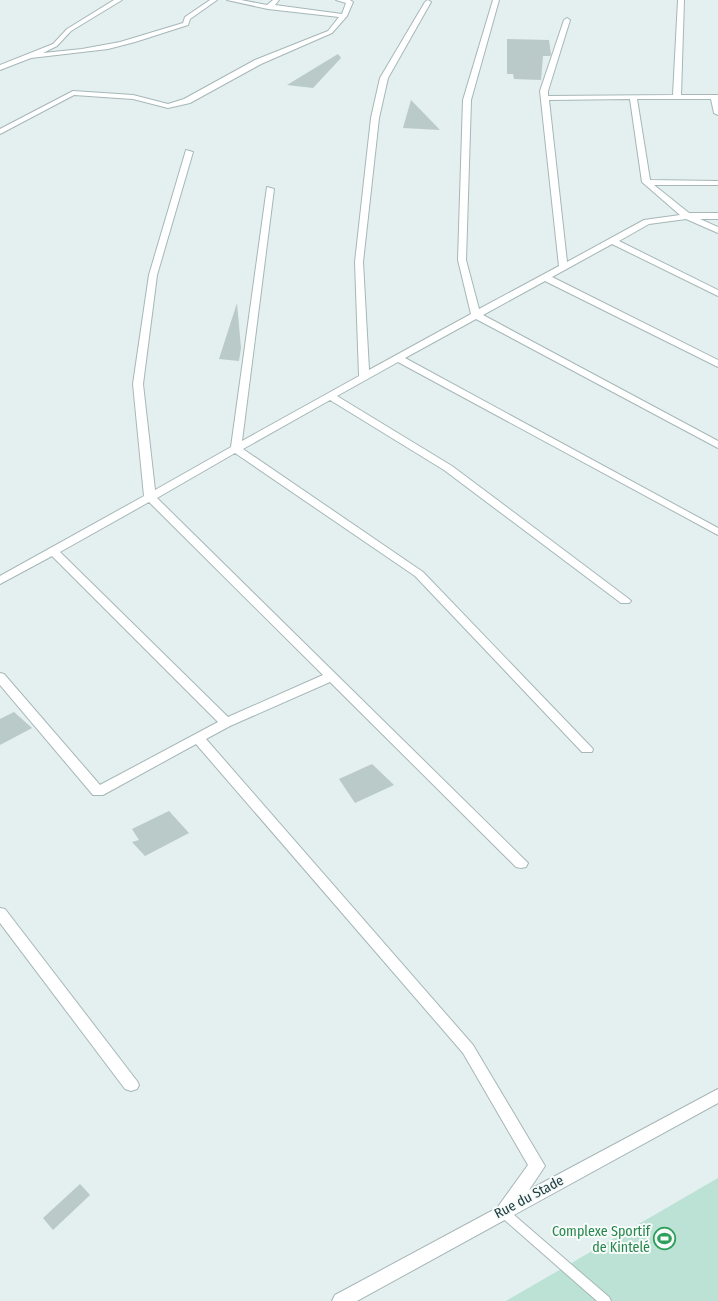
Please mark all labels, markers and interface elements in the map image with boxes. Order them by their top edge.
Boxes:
street label: Rue du Stade [491,1172,567,1222]
place label: Complexe Sportif de Kintelé [552,1223,652,1256]
sports icon: Complexe Sportif de Kintelé [652,1226,678,1252]

